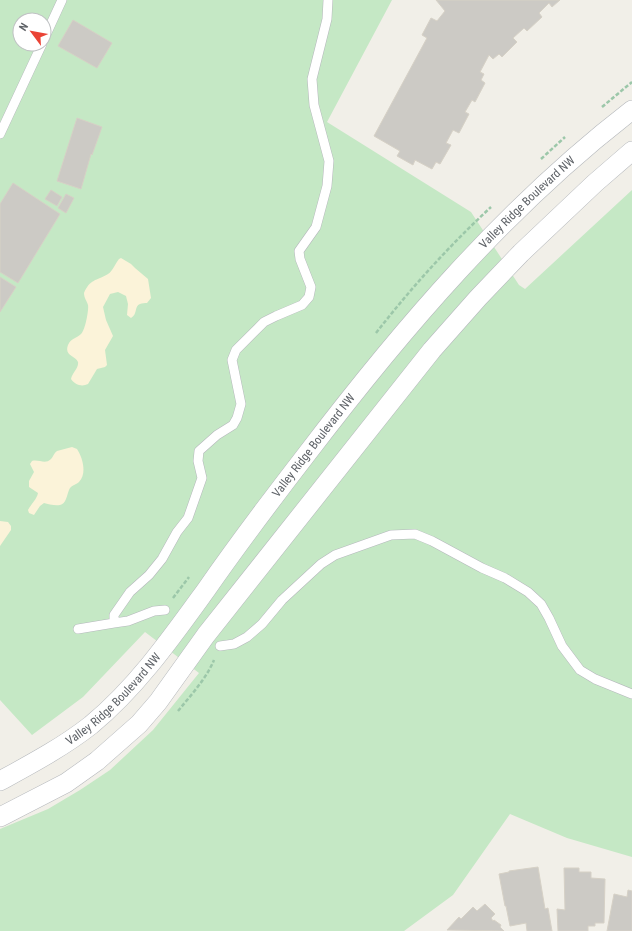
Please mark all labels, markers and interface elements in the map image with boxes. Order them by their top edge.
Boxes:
north arrow [12,12,52,52]
text: N [17,20,31,33]
street label: Valley Ridge Boulevard NW [476,153,578,251]
street label: Valley Ridge Boulevard NW [269,391,358,500]
street label: Valley Ridge Boulevard NW [63,650,164,748]

